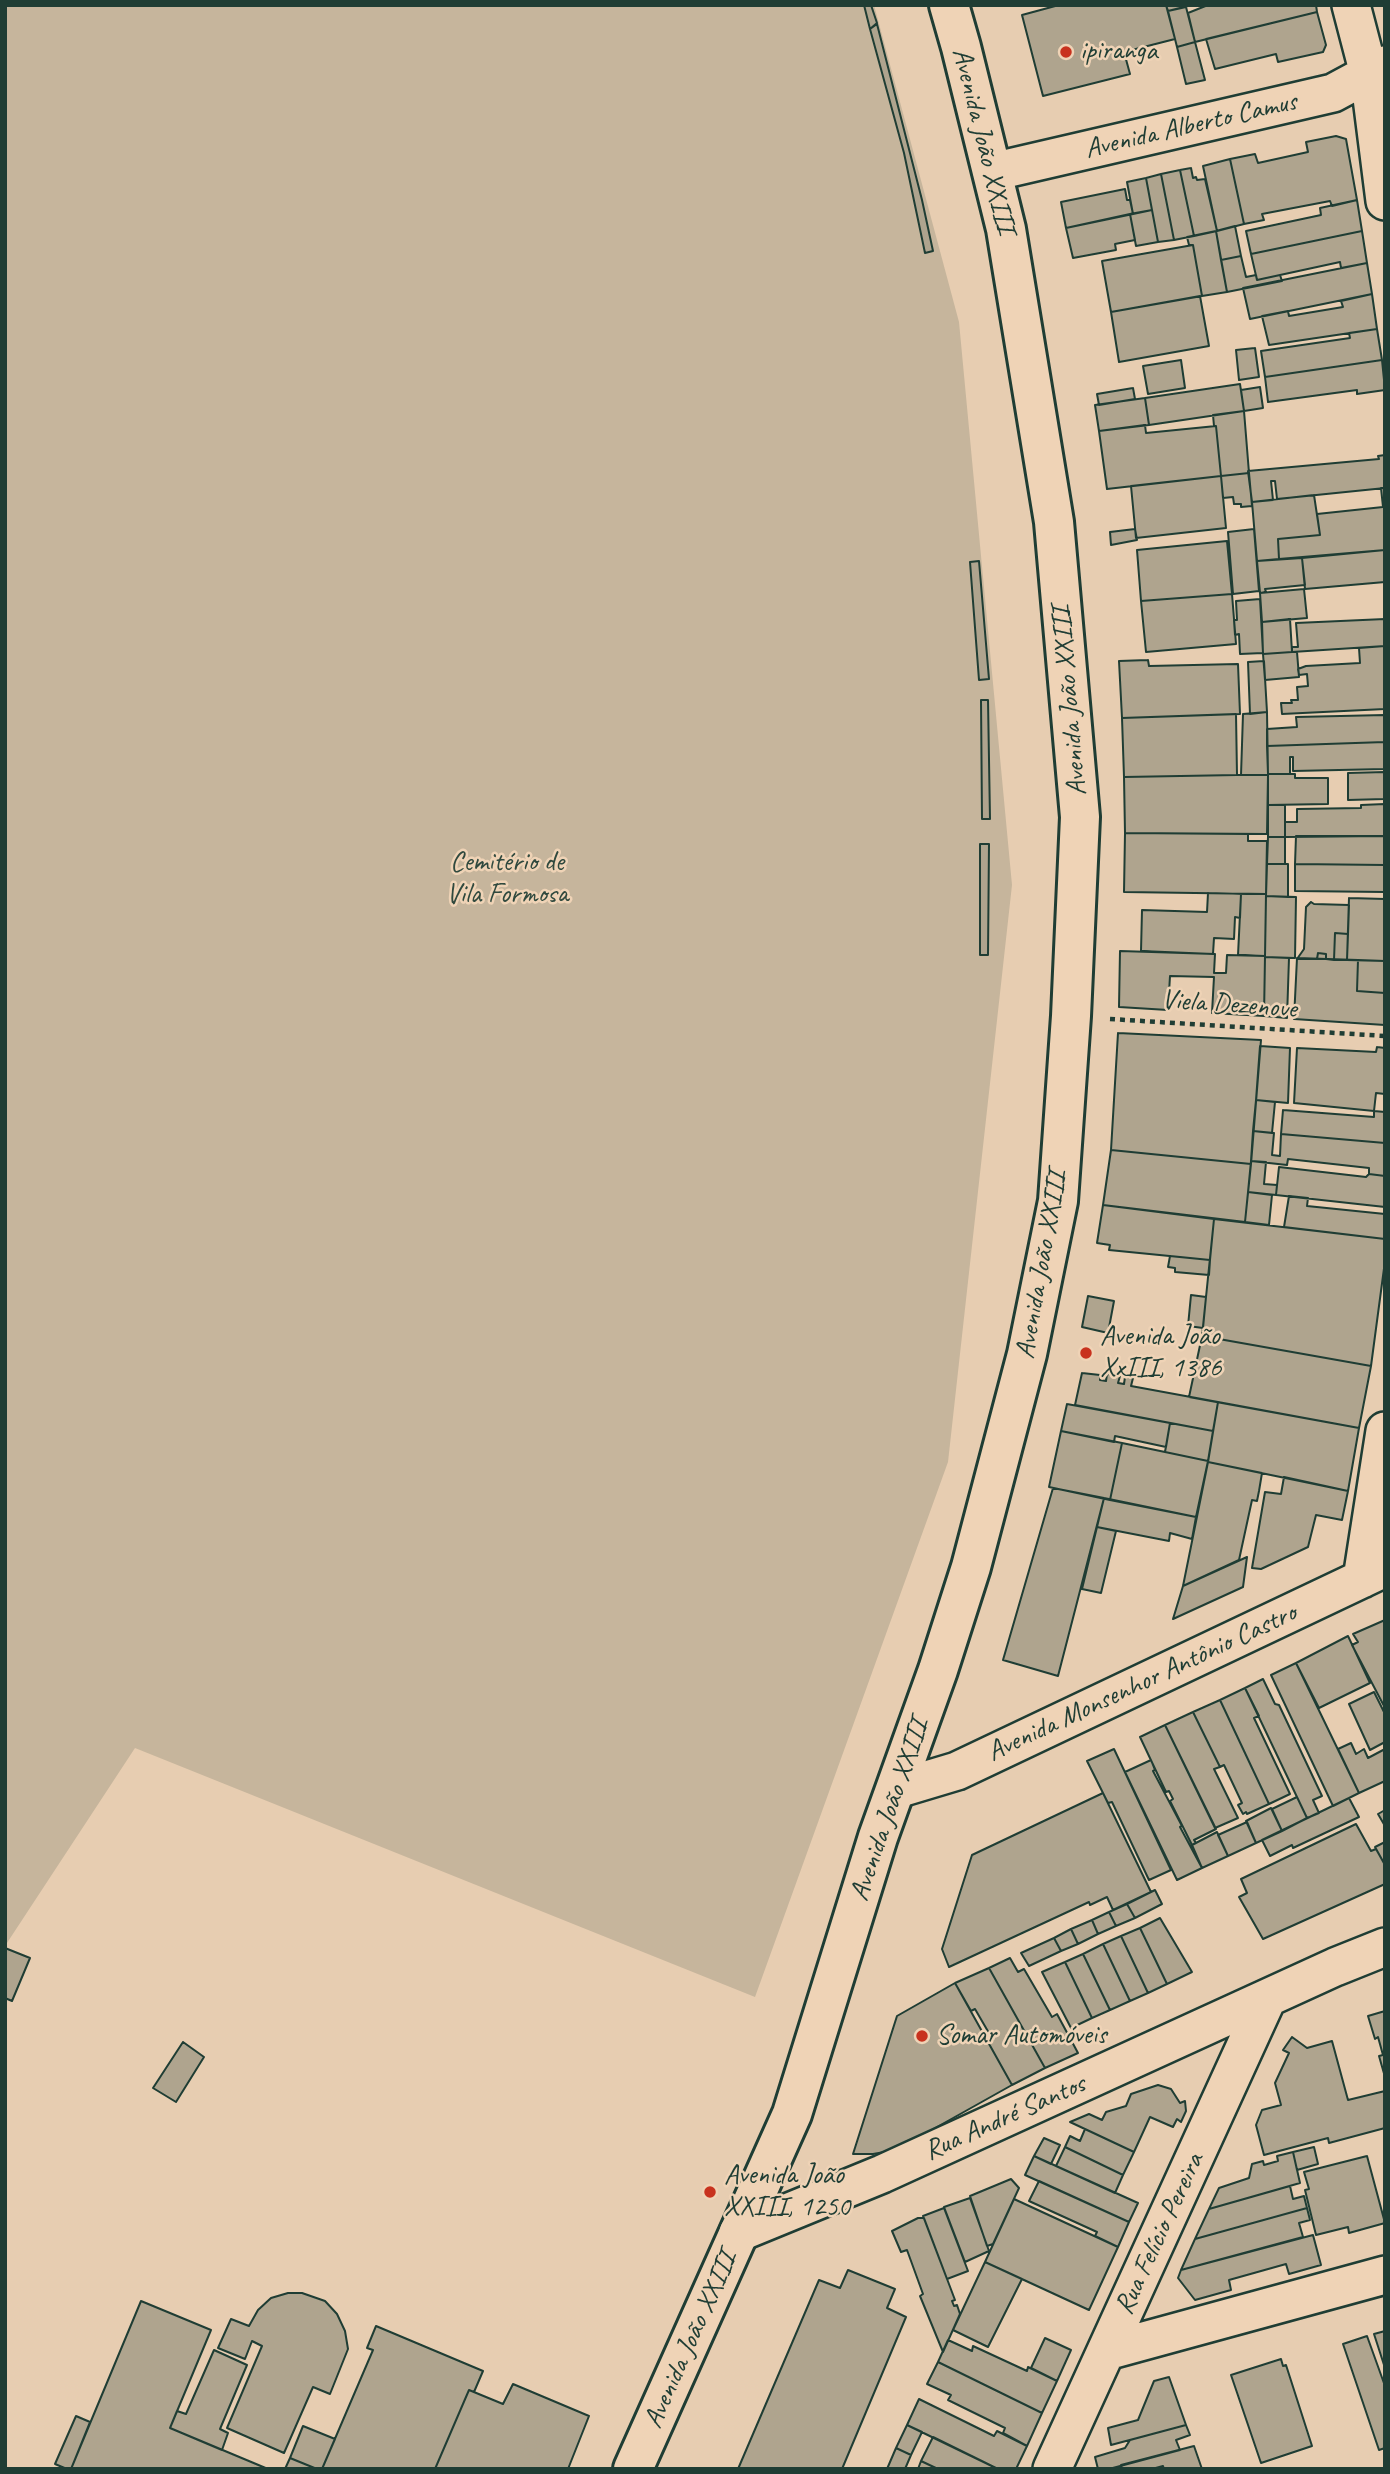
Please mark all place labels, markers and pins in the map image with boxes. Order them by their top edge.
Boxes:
place label: ipiranga [1080,35,1157,69]
marker: ipiranga [1058,44,1074,60]
place label: Avenida João XxIII, 1386 [1100,1320,1221,1386]
marker: Avenida João XxIII, 1386 [1078,1345,1094,1361]
place label: Somar Automóveis [936,2019,1106,2053]
marker: Somar Automóveis [914,2028,930,2044]
place label: Avenida João XXIII, 1250 [724,2159,850,2225]
marker: Avenida João XXIII, 1250 [702,2184,718,2200]

